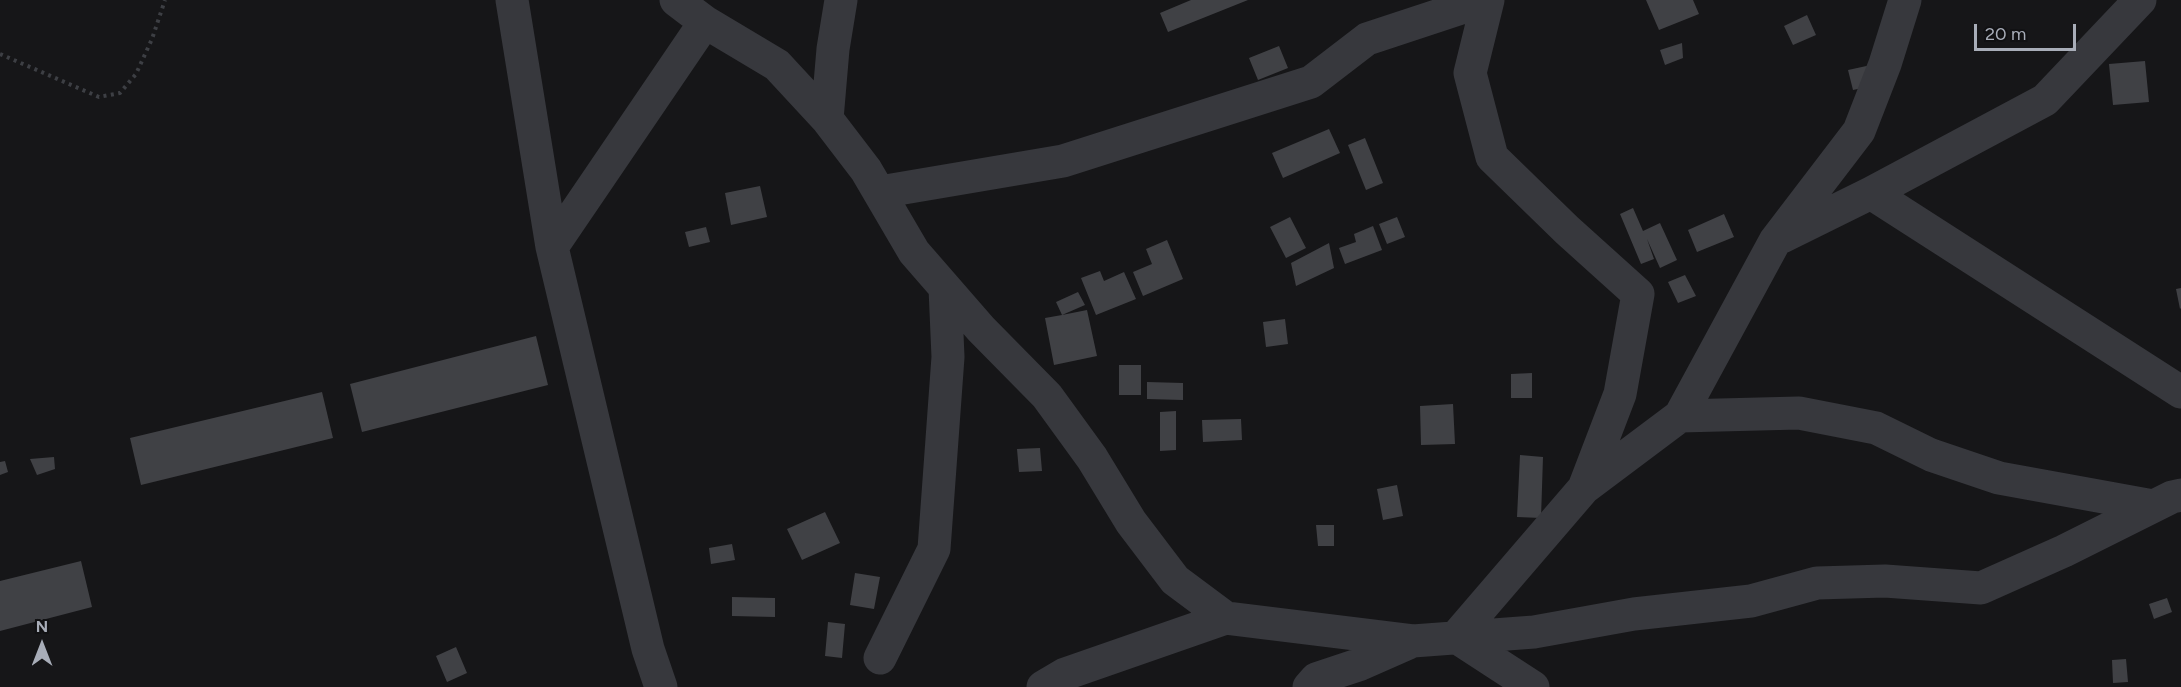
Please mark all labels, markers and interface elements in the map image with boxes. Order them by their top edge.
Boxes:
scale bar [1977,12,2079,50]
text: 20 m [1985,23,2026,45]
north arrow [12,615,72,675]
text: N [36,617,48,636]

